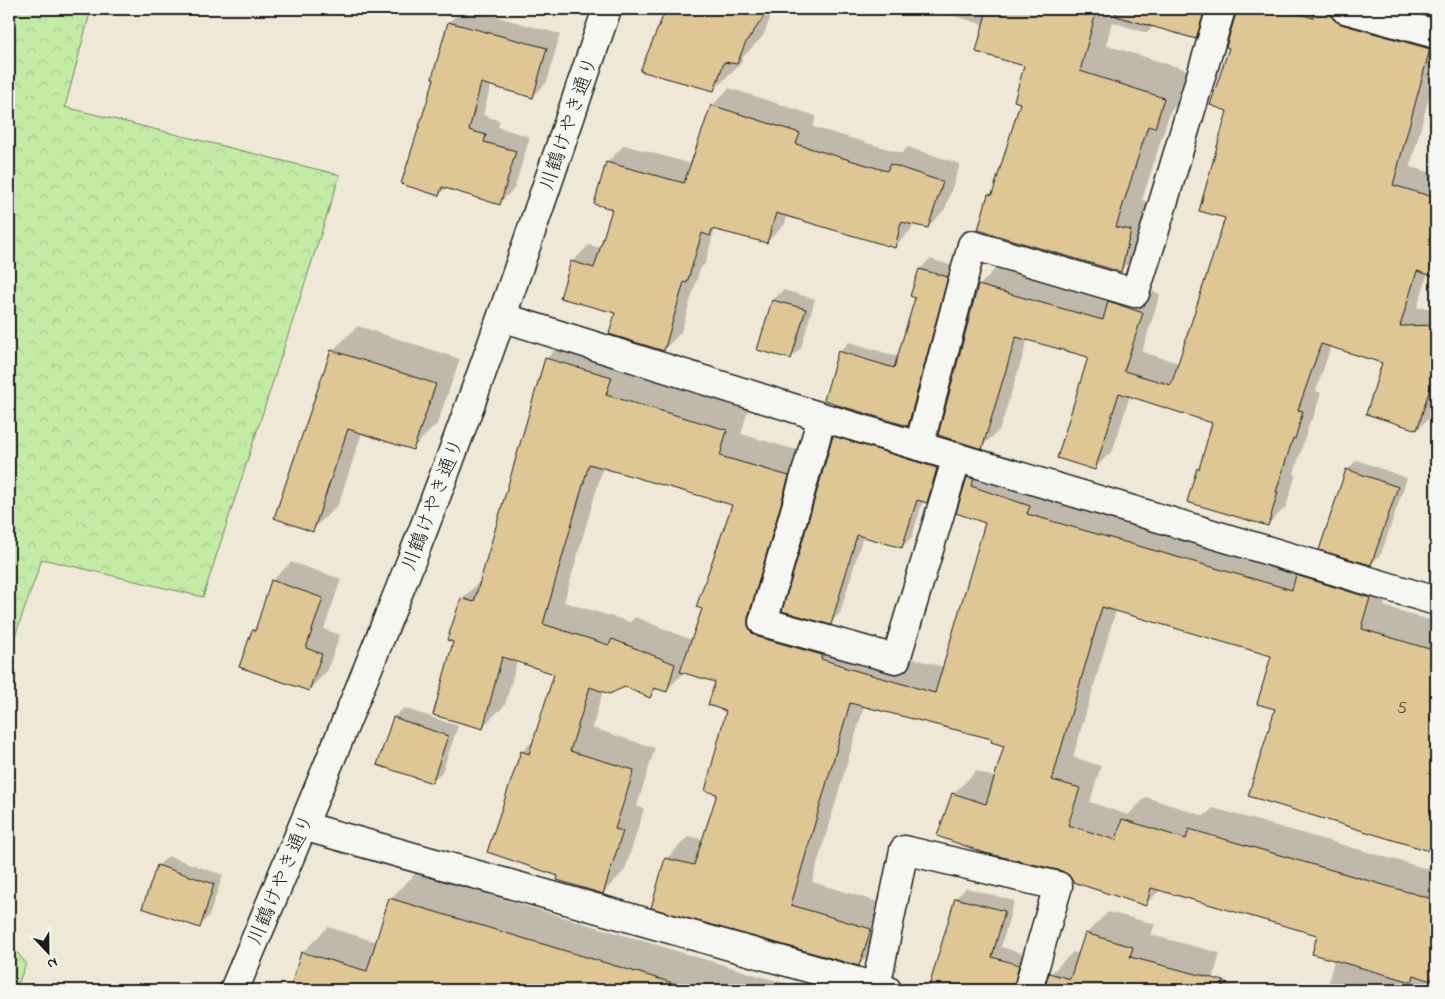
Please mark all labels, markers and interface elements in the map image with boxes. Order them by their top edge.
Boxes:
street label: 川鶴けやき通り [534,53,607,195]
street label: 川鶴けやき通り [396,434,473,575]
house number: 5 [1397,696,1407,722]
street label: 川鶴けやき通り [242,810,323,950]
north arrow [22,926,72,976]
text: N [44,951,61,974]

